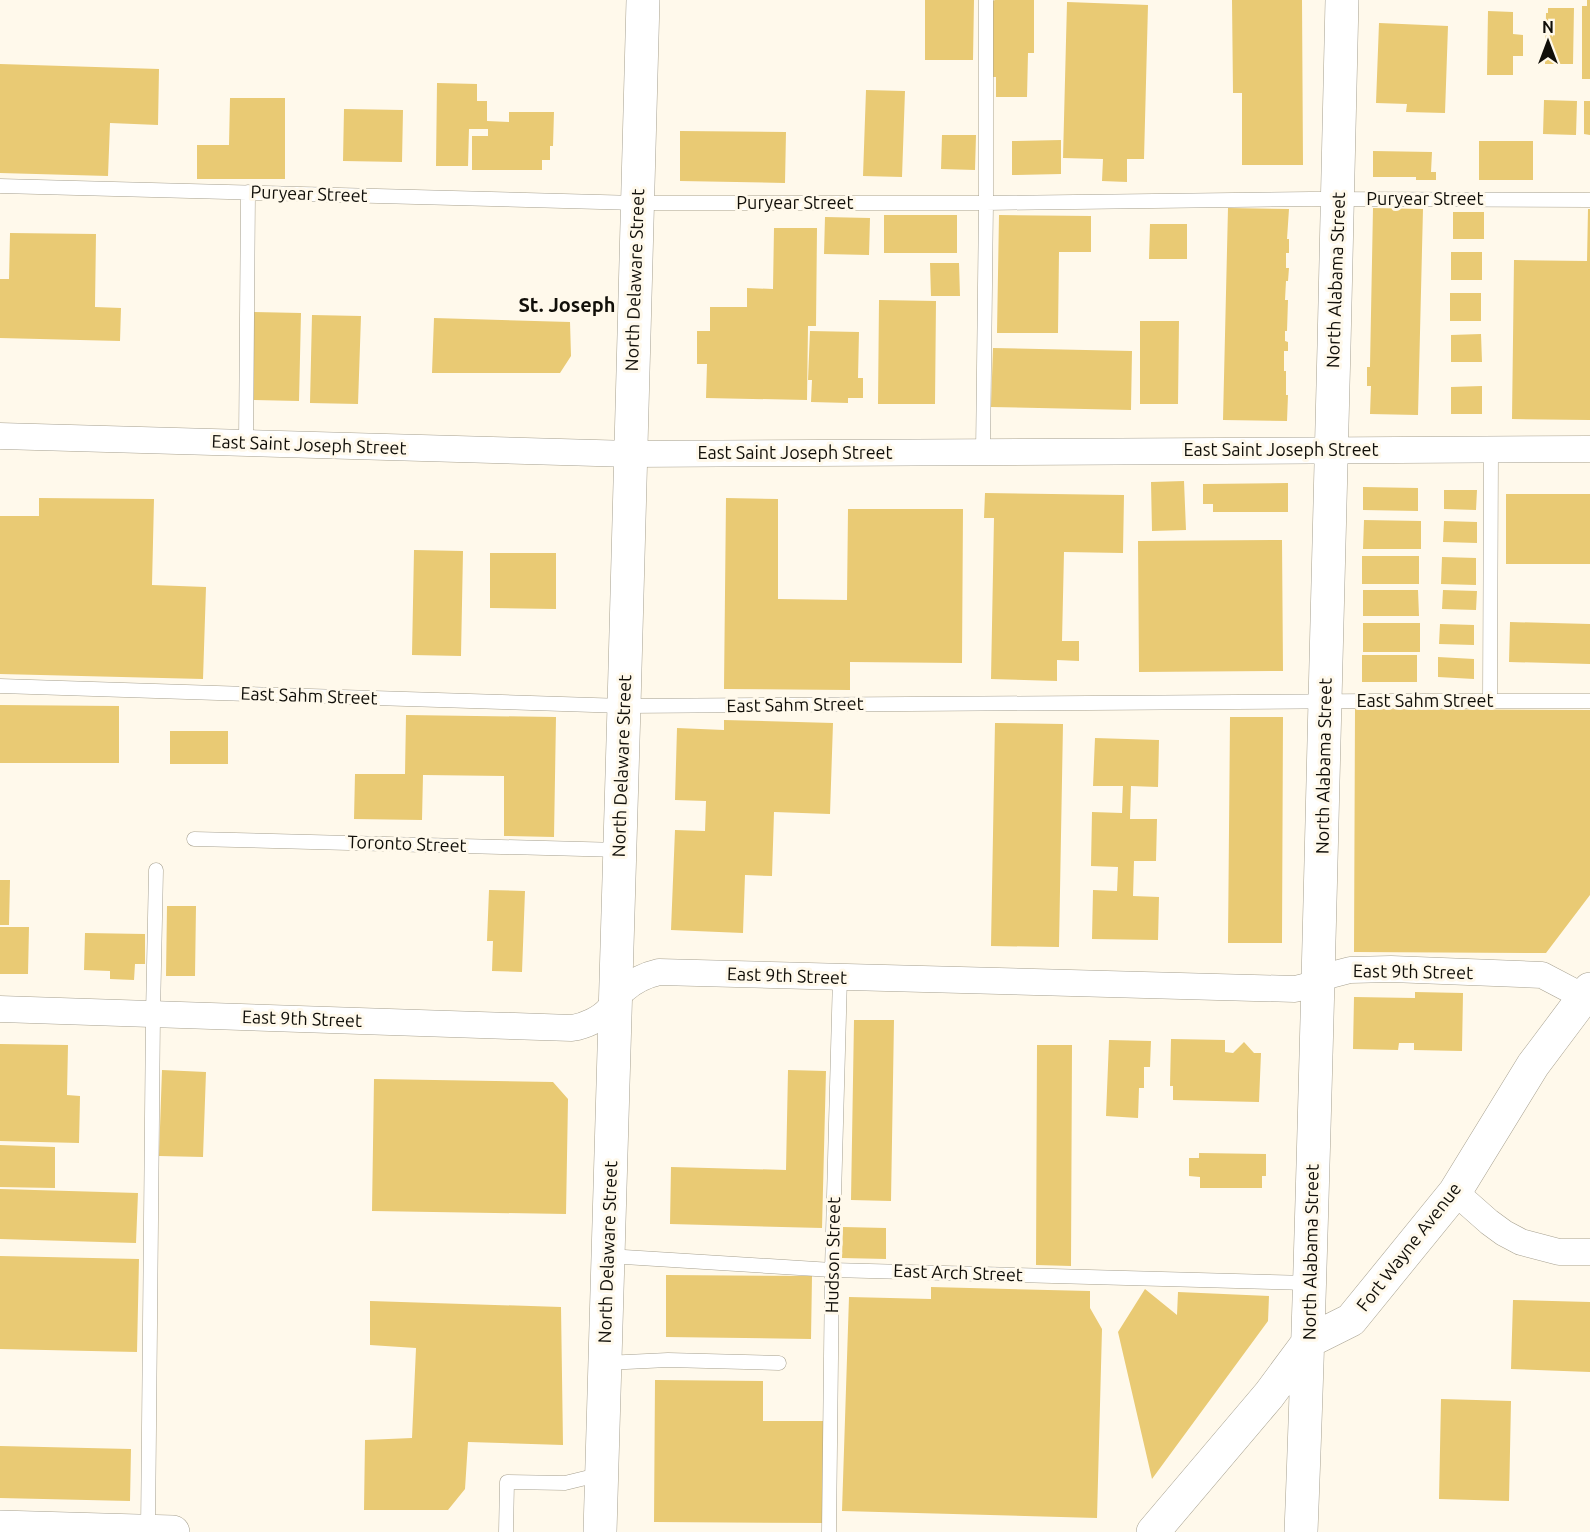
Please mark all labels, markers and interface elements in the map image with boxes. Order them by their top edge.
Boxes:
north arrow [1518,12,1578,72]
text: N [1542,18,1554,36]
street label: Puryear Street [250,181,368,205]
street label: North Delaware Street [621,188,647,372]
street label: Puryear Street [1366,188,1484,208]
street label: Puryear Street [736,192,854,212]
street label: North Alabama Street [1322,192,1348,368]
district label: St. Joseph [518,293,616,316]
street label: East Saint Joseph Street [211,431,407,457]
street label: East Saint Joseph Street [1183,439,1379,459]
street label: East Saint Joseph Street [697,442,893,462]
street label: North Delaware Street [608,674,634,858]
street label: North Alabama Street [1311,678,1335,854]
street label: East Sahm Street [240,683,378,707]
street label: East Sahm Street [1356,690,1494,710]
street label: East Sahm Street [726,693,864,715]
street label: Toronto Street [347,831,467,855]
street label: East 9th Street [1353,960,1473,982]
street label: East 9th Street [727,963,847,987]
street label: East 9th Street [242,1006,362,1030]
street label: North Delaware Street [594,1160,620,1344]
street label: North Alabama Street [1298,1164,1322,1340]
street label: Fort Wayne Avenue [1352,1178,1464,1314]
street label: Hudson Street [821,1197,843,1313]
street label: East Arch Street [893,1260,1023,1284]

